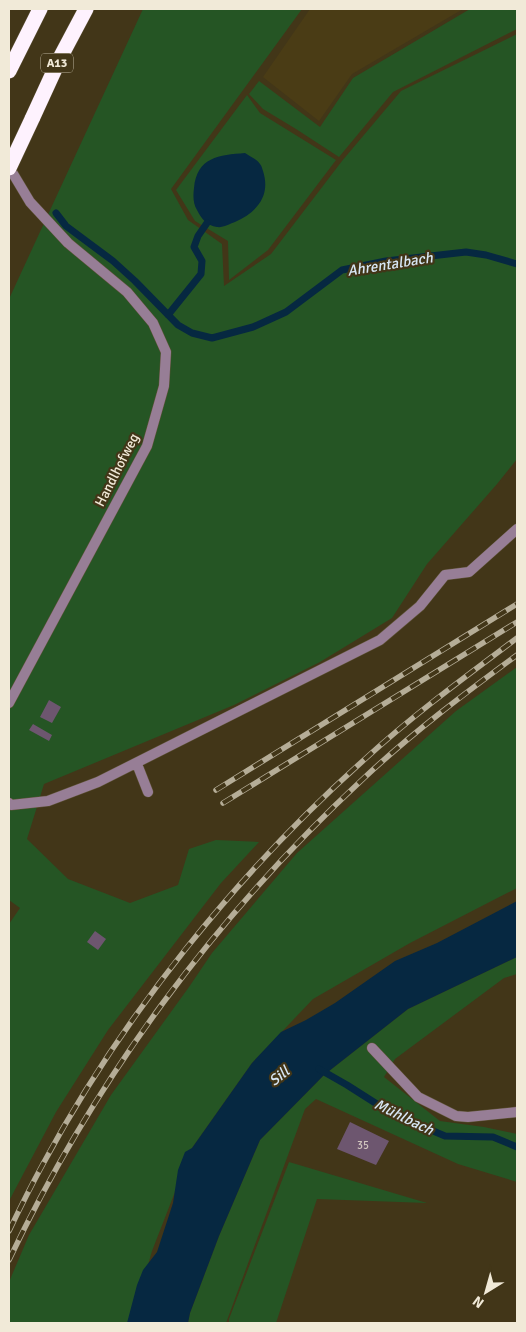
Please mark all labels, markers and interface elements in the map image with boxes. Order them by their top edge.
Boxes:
road number: A13 [41,54,73,72]
water label: Ahrentalbach [346,248,435,280]
street label: Handlhofweg [91,431,143,509]
water label: Sill [265,1061,294,1090]
water label: Mühlbach [371,1095,437,1139]
house number: 35 [357,1139,369,1152]
north arrow [461,1267,511,1317]
text: N [469,1292,487,1312]

